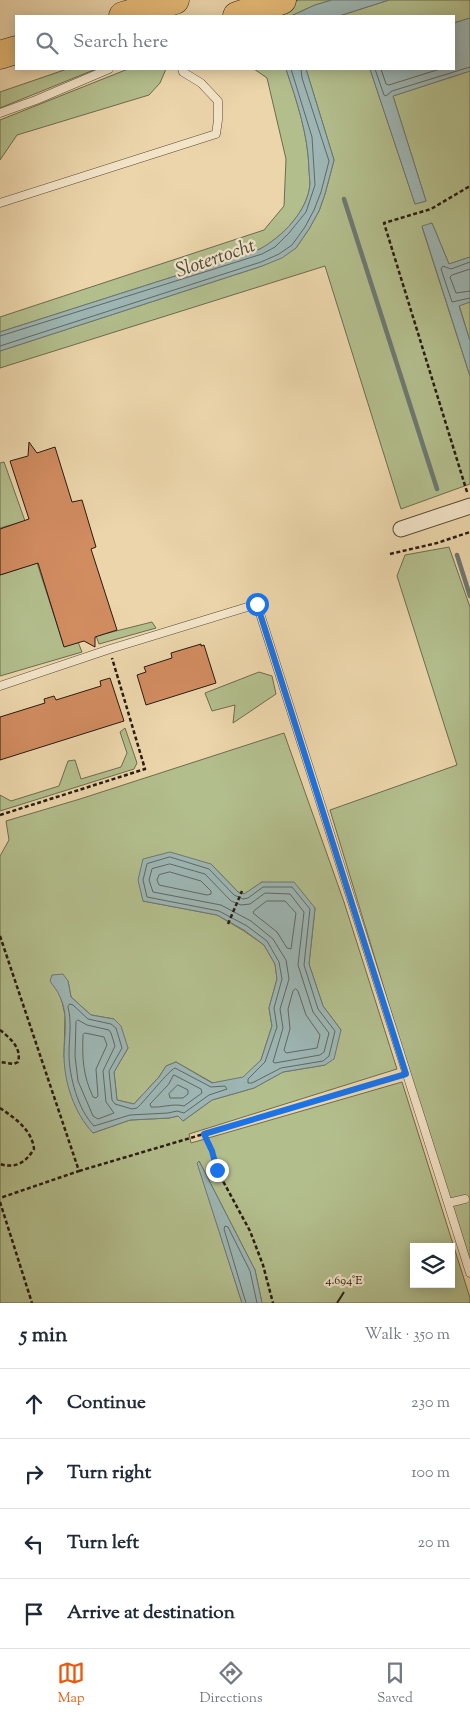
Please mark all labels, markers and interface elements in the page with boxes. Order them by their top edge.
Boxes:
search box [15,15,455,70]
icon: search [33,29,61,57]
text: Search here [73,29,168,56]
water label: Slotertocht [172,232,260,287]
route start [246,593,269,616]
route end [206,1159,229,1182]
map controls [410,1243,455,1288]
button: layers [410,1243,455,1288]
text: 4.694°E [326,1272,363,1290]
text: 5 min [20,1321,67,1351]
text: Walk · 350 m [365,1324,450,1347]
icon: ahead [20,1390,48,1418]
text: Continue [67,1390,146,1417]
text: 230 m [411,1392,450,1415]
icon: right [20,1460,48,1488]
text: Turn right [67,1460,151,1487]
text: 100 m [411,1462,450,1485]
icon: left [20,1530,48,1558]
text: Turn left [67,1530,139,1557]
text: 20 m [417,1532,450,1555]
icon: arrive [20,1600,48,1628]
text: Arrive at destination [67,1600,235,1627]
tab: Map [57,1659,85,1709]
tab: Directions [199,1659,263,1709]
tab: Saved [377,1659,413,1709]

